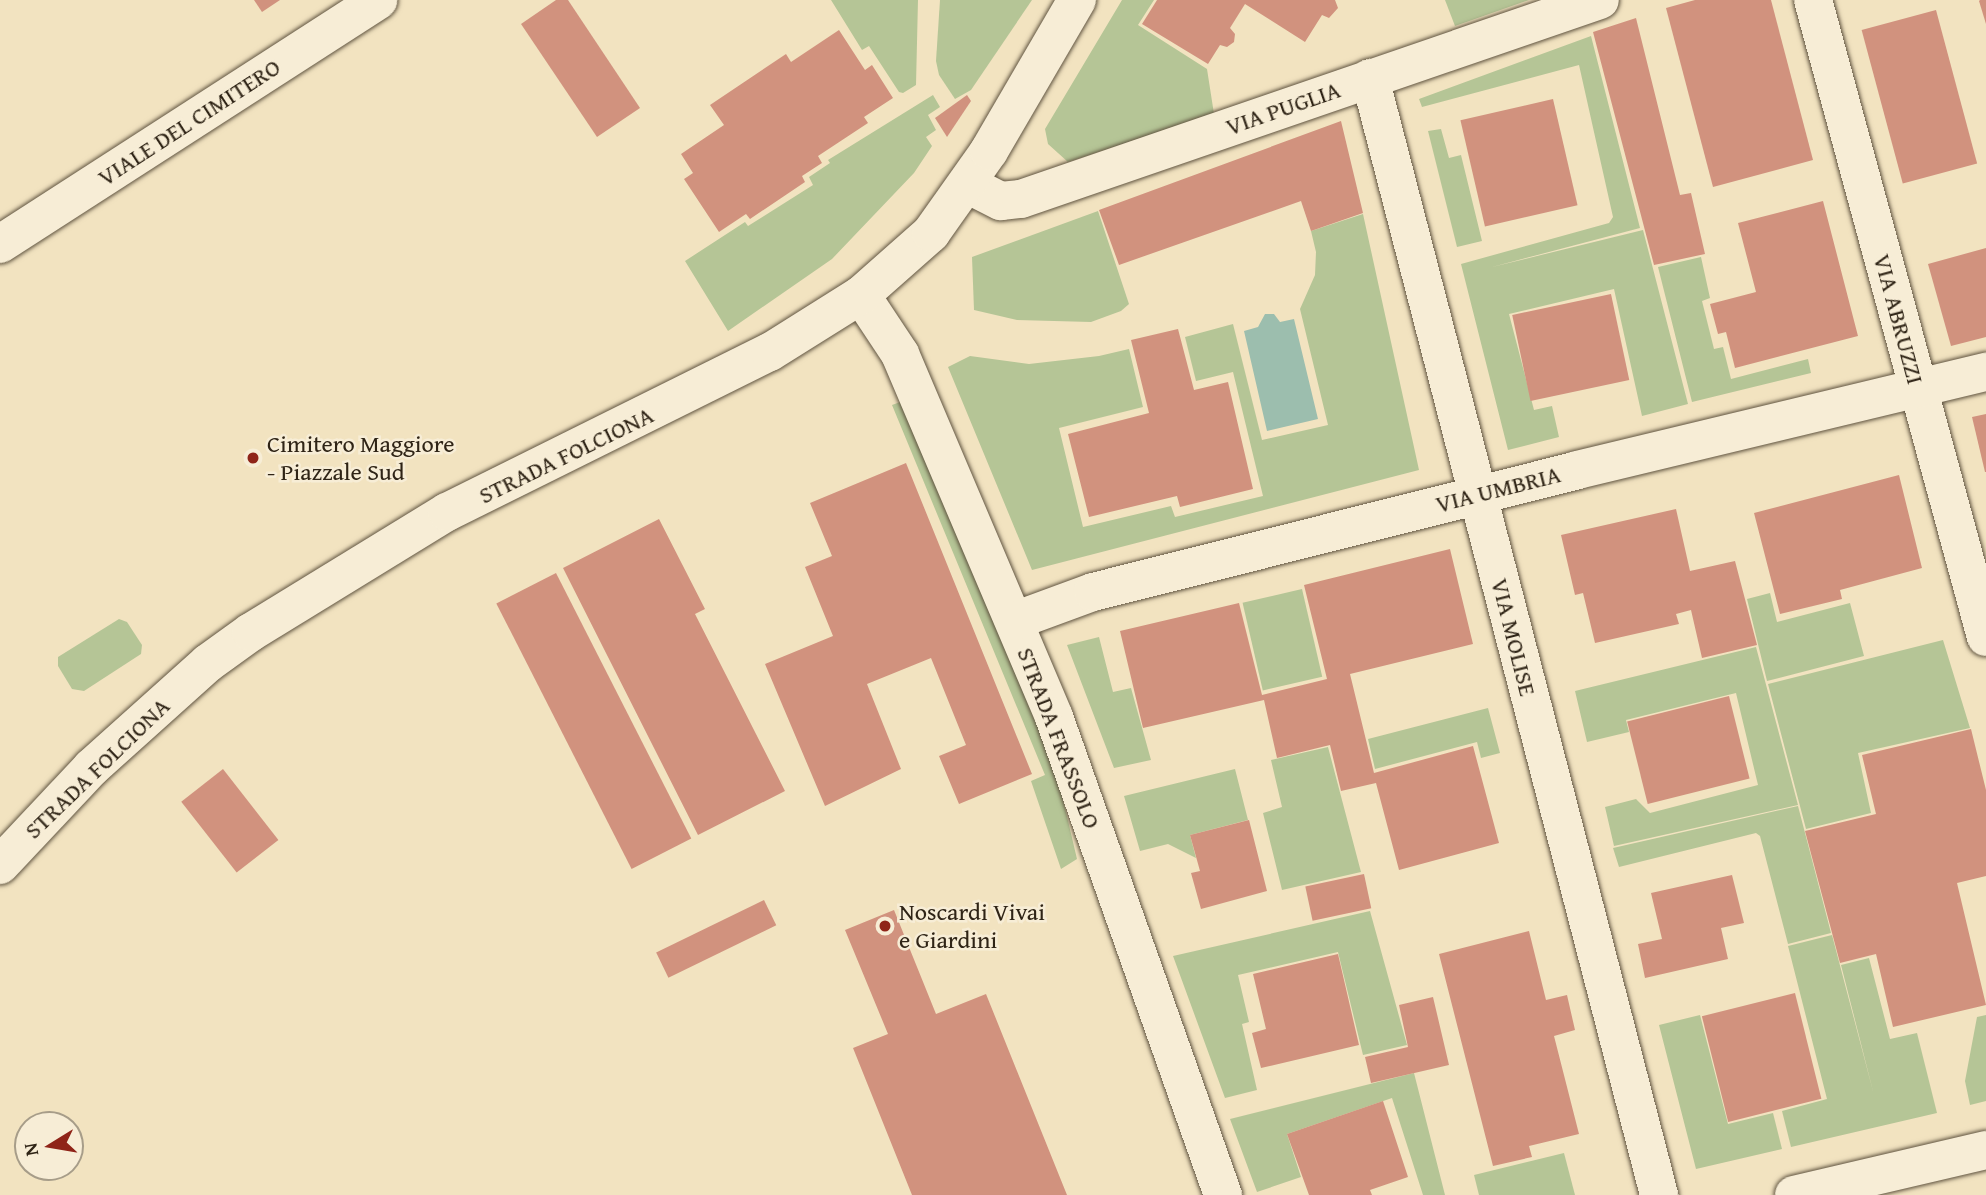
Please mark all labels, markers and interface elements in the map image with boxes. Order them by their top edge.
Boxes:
street label: VIALE DEL CIMITERO [92,52,286,192]
street label: VIA PUGLIA [1222,75,1344,141]
street label: VIA ABRUZZI [1868,251,1930,387]
street label: STRADA FOLCIONA [474,400,658,510]
place label: Cimitero Maggiore - Piazzale Sud [267,430,455,486]
marker: Cimitero Maggiore - Piazzale Sud [245,450,261,466]
street label: VIA UMBRIA [1433,460,1563,518]
street label: VIA MOLISE [1485,575,1543,699]
street label: STRADA FRASSOLO [1011,643,1107,833]
street label: STRADA FOLCIONA [18,691,176,845]
place label: Noscardi Vivai e Giardini [899,898,1045,954]
marker: Noscardi Vivai e Giardini [877,918,893,934]
north arrow [14,1111,84,1181]
text: N [15,1141,45,1159]

